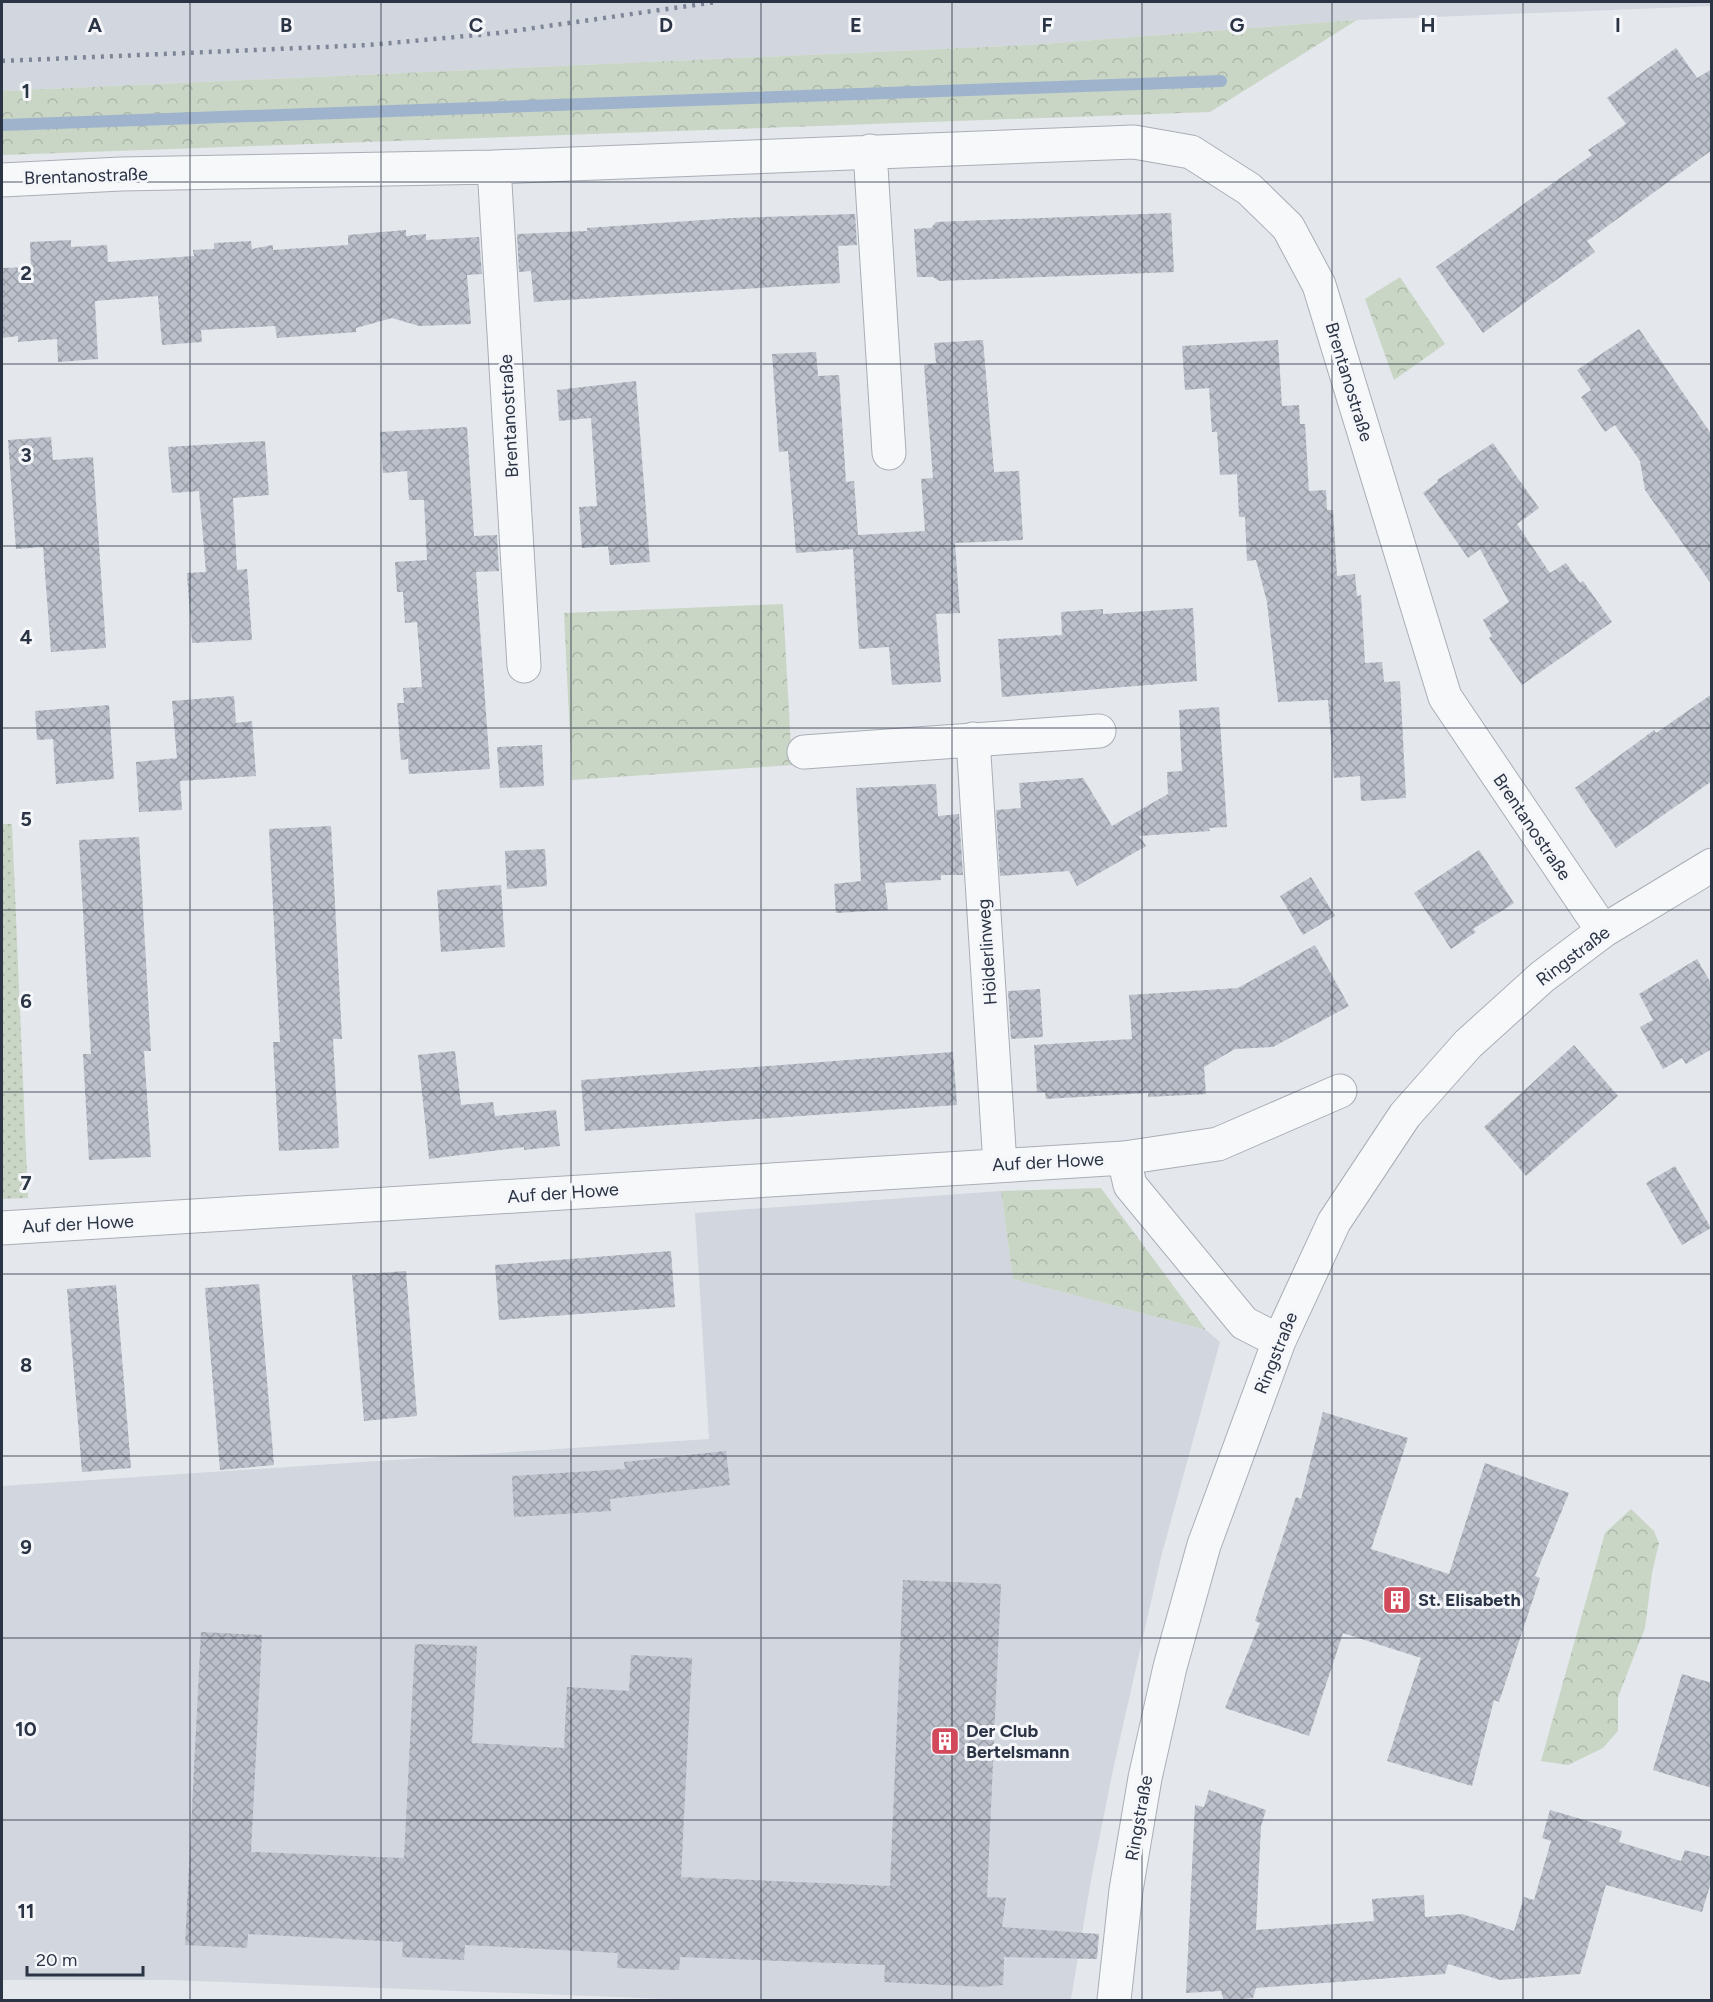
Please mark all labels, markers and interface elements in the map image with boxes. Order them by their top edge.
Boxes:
text: A [88,13,103,37]
text: B [280,13,292,37]
text: C [469,13,483,37]
text: D [659,13,673,37]
text: E [850,13,862,37]
text: F [1041,13,1053,37]
text: G [1230,13,1245,37]
text: H [1421,13,1436,37]
text: I [1615,13,1621,37]
text: 1 [22,79,30,103]
street label: Brentanostraße [24,163,148,189]
text: 2 [20,261,32,285]
street label: Brentanostraße [1320,320,1378,445]
street label: Brentanostraße [495,353,523,478]
text: 3 [20,443,32,467]
text: 4 [20,625,33,649]
street label: Brentanostraße [1488,770,1576,885]
text: 5 [20,807,32,831]
street label: Hölderlinweg [972,898,1002,1006]
street label: Ringstraße [1532,921,1614,991]
text: 6 [20,989,32,1013]
street label: Auf der Howe [992,1148,1105,1176]
text: 7 [20,1171,32,1195]
street label: Auf der Howe [507,1178,620,1208]
street label: Auf der Howe [22,1210,135,1238]
street label: Ringstraße [1250,1309,1302,1397]
text: 8 [20,1353,32,1377]
text: 9 [20,1535,32,1559]
building icon: St. Elisabeth [1381,1584,1413,1616]
place label: St. Elisabeth [1418,1589,1521,1611]
text: 10 [15,1717,37,1741]
place label: Der Club Bertelsmann [966,1720,1069,1763]
building icon: Der Club Bertelsmann [929,1725,961,1757]
street label: Ringstraße [1121,1773,1157,1863]
text: 11 [18,1899,34,1923]
scale bar [27,1939,142,1977]
text: 20 m [36,1949,77,1971]

